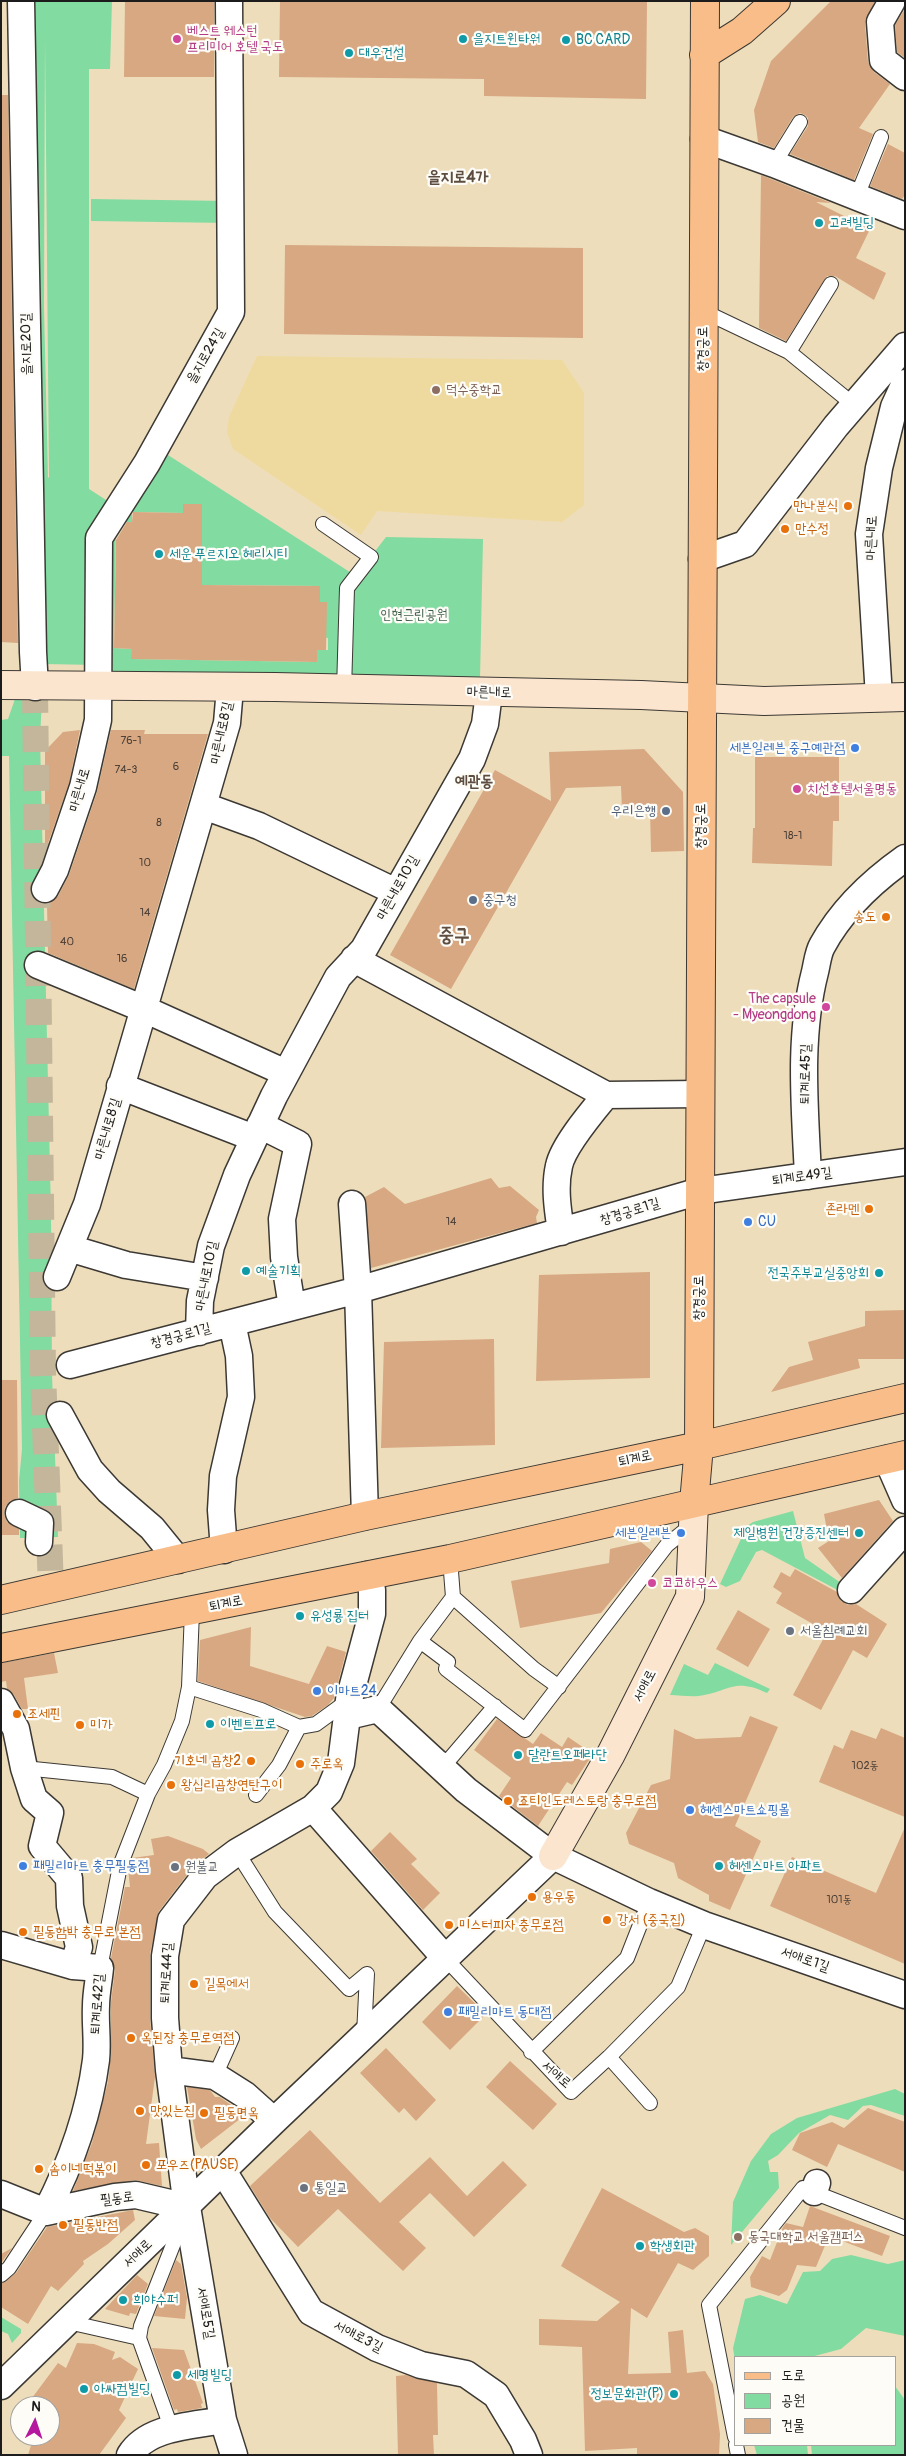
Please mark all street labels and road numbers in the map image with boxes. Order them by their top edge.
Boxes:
street label: 을지로20길 [18,313,36,375]
street label: 을지로24길 [183,325,229,387]
street label: 창경궁로 [695,326,711,372]
street label: 마른내로 [863,515,881,561]
street label: 마른내로 [466,684,512,702]
street label: 마른내로8길 [207,700,237,766]
street label: 마른내로 [66,766,94,814]
street label: 창경궁로 [693,803,709,849]
street label: 마른내로10길 [373,853,423,923]
street label: 퇴계로45길 [797,1043,815,1105]
street label: 마른내로8길 [91,1096,125,1162]
street label: 퇴계로49길 [771,1164,833,1190]
street label: 창경궁로1길 [598,1195,662,1229]
street label: 마른내로10길 [192,1239,222,1313]
street label: 창경궁로 [691,1275,707,1321]
street label: 창경궁로1길 [149,1320,213,1352]
street label: 퇴계로 [617,1447,653,1471]
street label: 퇴계로 [208,1593,244,1615]
street label: 서애로 [630,1667,660,1705]
street label: 퇴계로44길 [157,1942,177,2004]
street label: 서애로1길 [778,1944,832,1976]
street label: 퇴계로42길 [87,1973,109,2035]
street label: 서애로 [538,2058,574,2092]
street label: 필동로 [99,2189,135,2209]
street label: 서애로 [120,2236,156,2272]
street label: 서애로5길 [192,2286,218,2340]
street label: 서애로3길 [331,2318,385,2356]

